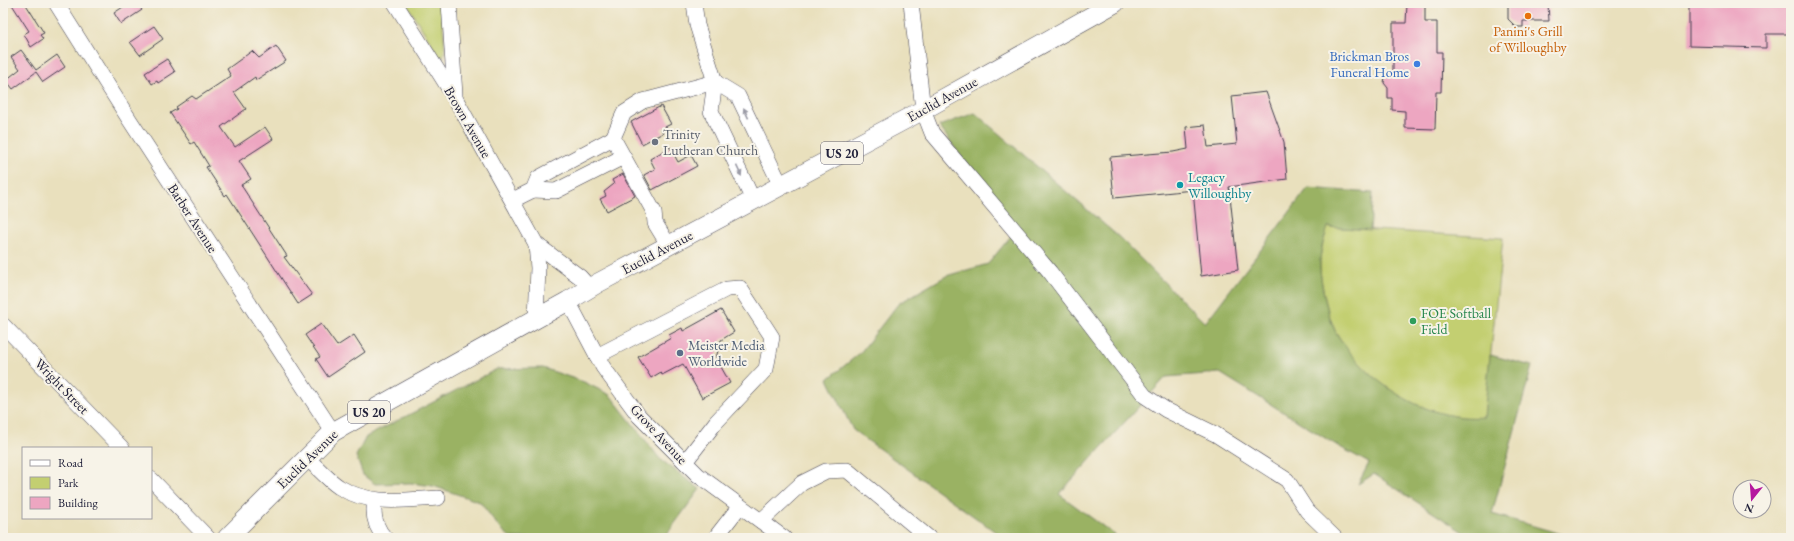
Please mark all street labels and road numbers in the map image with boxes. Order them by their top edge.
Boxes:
street label: Euclid Avenue [904,72,981,126]
street label: Brown Avenue [440,83,496,161]
road number: US 20 [821,142,863,164]
street label: Barber Avenue [164,180,222,256]
street label: Euclid Avenue [618,226,696,278]
street label: Wright Street [31,354,94,418]
street label: Grove Avenue [627,400,692,468]
road number: US 20 [348,401,390,423]
street label: Euclid Avenue [273,425,342,493]

